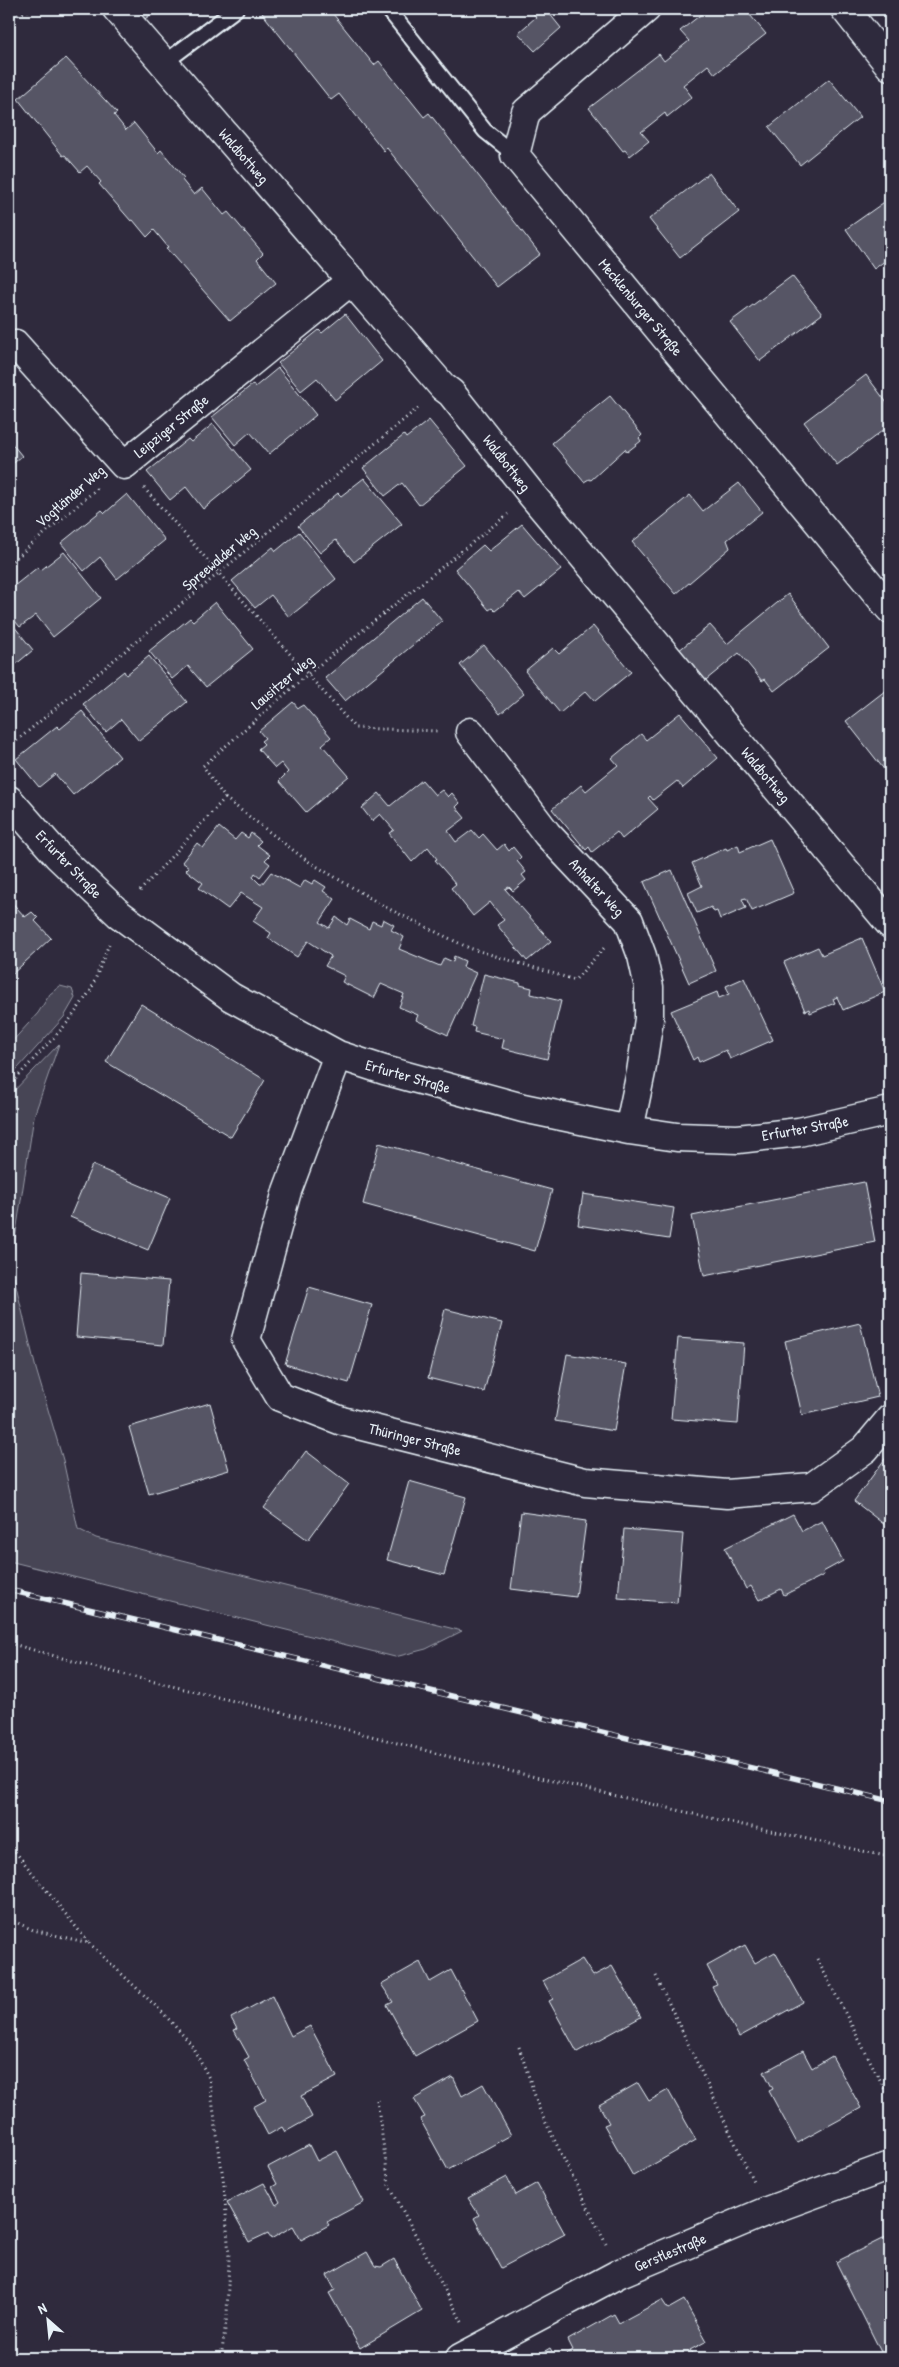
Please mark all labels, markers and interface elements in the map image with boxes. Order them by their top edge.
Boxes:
street label: Waldbottweg [214,124,274,188]
street label: Mecklenburger Straße [594,254,688,360]
street label: Leipziger Straße [129,389,213,463]
street label: Waldbottweg [478,430,536,496]
street label: Vogtländer Weg [31,460,110,532]
street label: Spreewalder Weg [177,521,261,595]
street label: Lausitzer Weg [246,650,318,714]
street label: Waldbottweg [736,743,796,808]
street label: Erfurter Straße [31,825,107,903]
street label: Anhalter Weg [565,853,630,921]
street label: Erfurter Straße [363,1054,453,1098]
street label: Erfurter Straße [760,1110,850,1146]
street label: Thüringer Straße [367,1417,464,1461]
street label: Gerstlestraße [631,2227,709,2277]
north arrow [22,2294,72,2344]
text: N [34,2298,50,2318]

